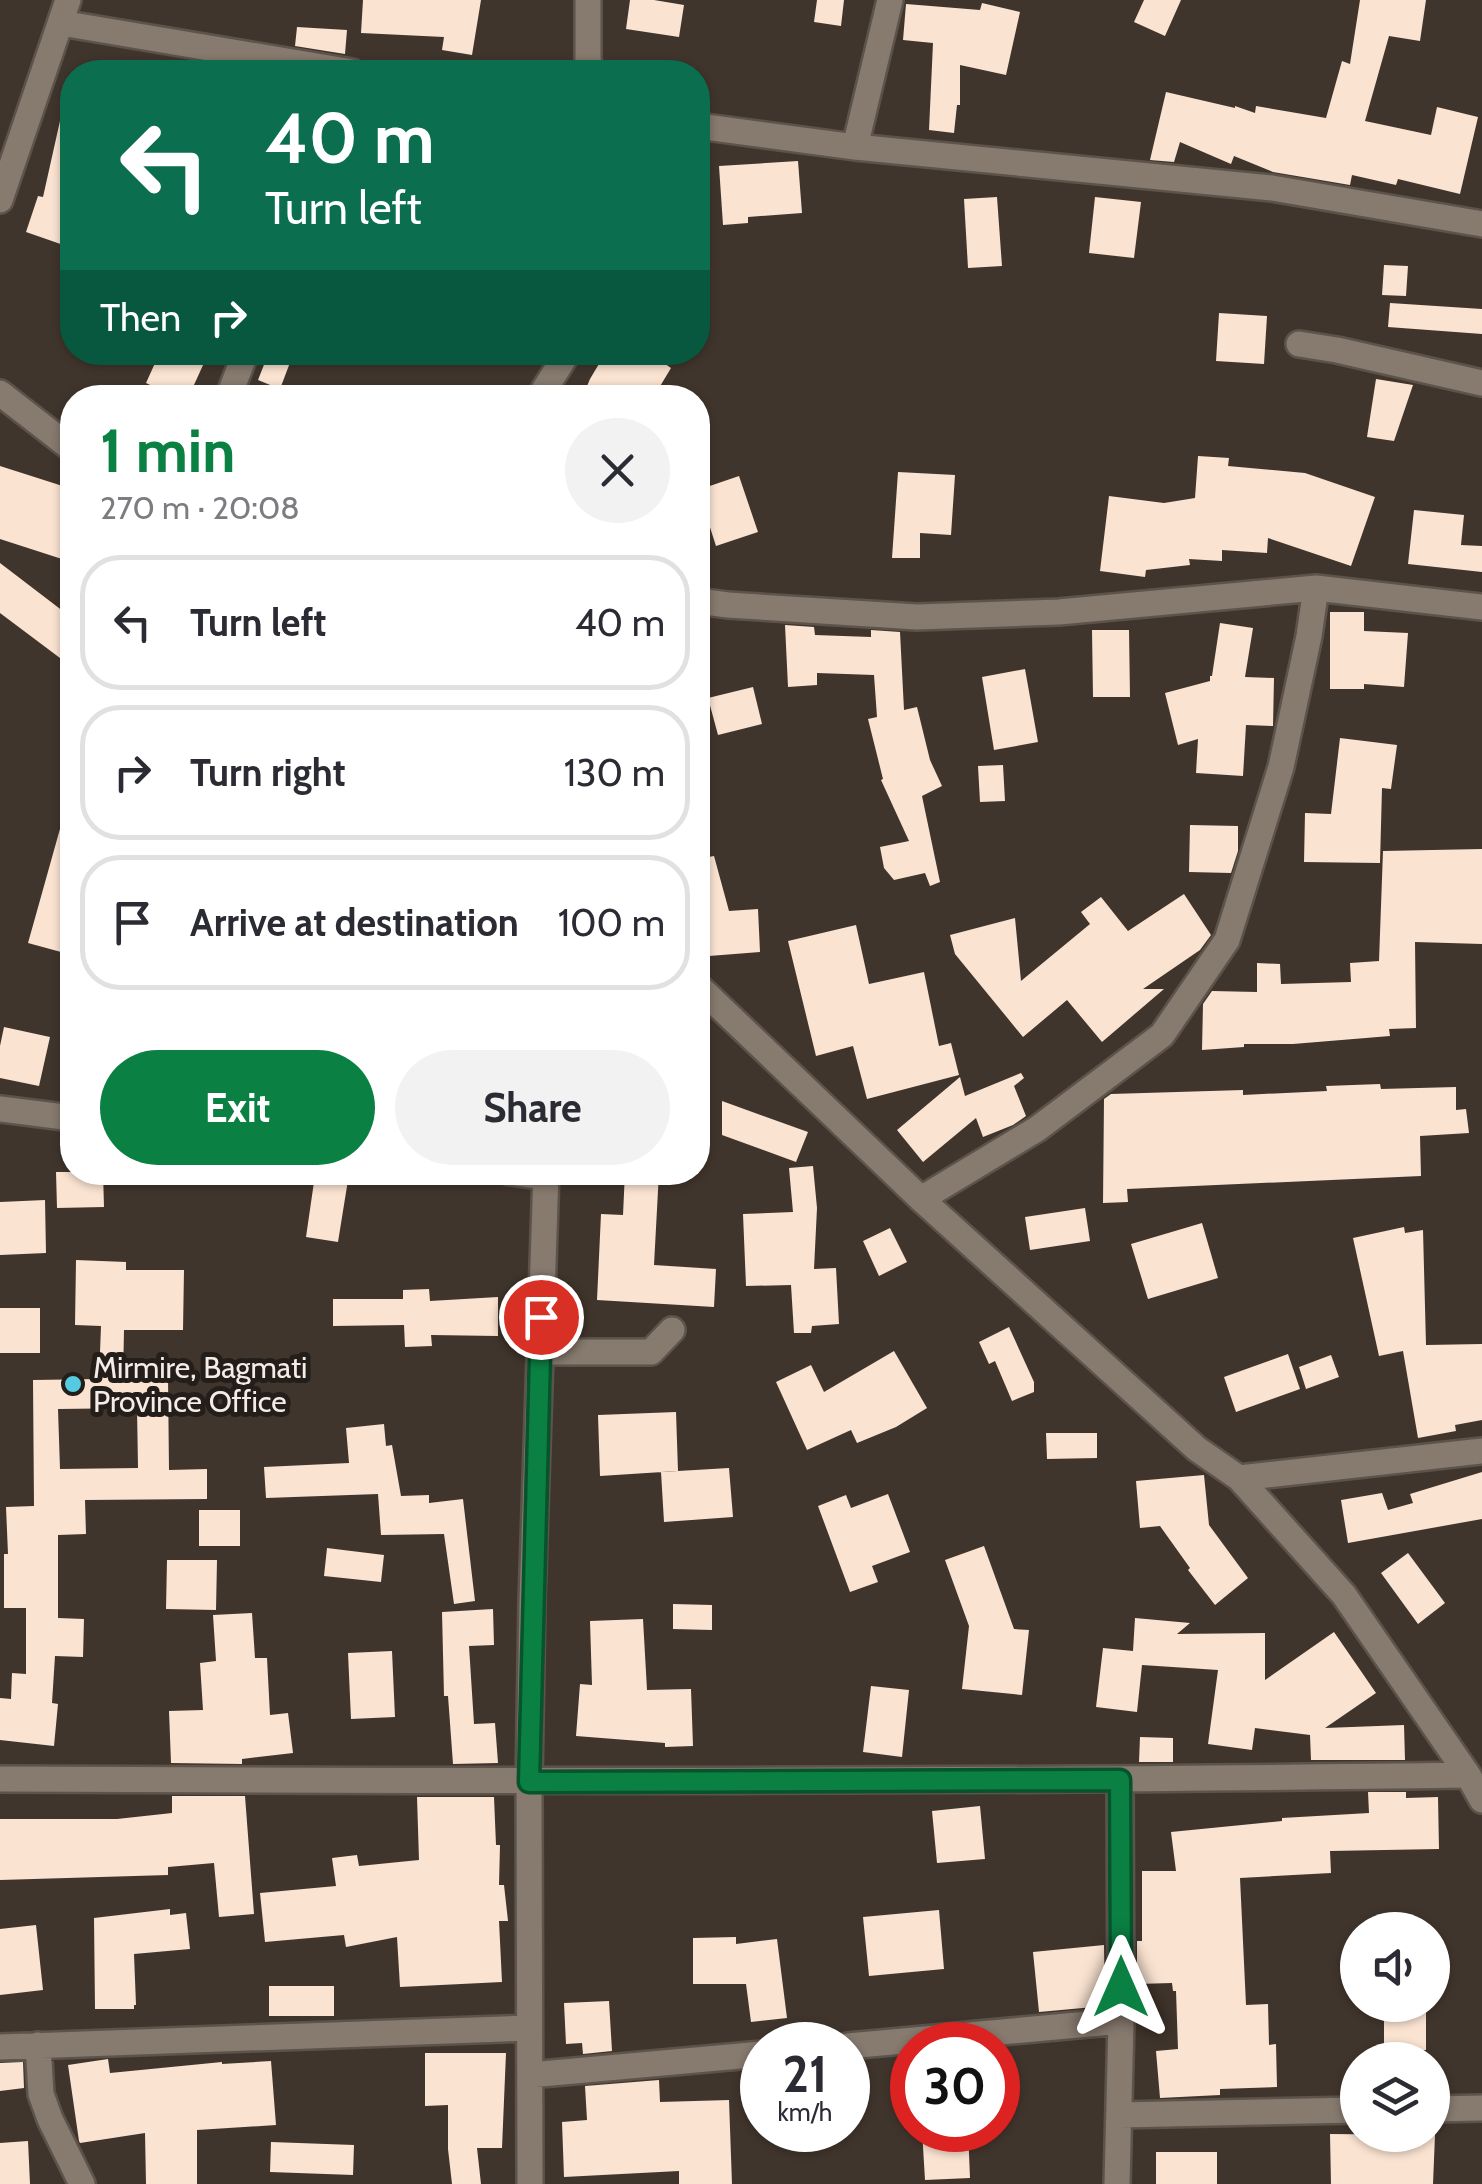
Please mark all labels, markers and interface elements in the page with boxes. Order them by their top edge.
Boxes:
text: 40 m [265,95,434,181]
icon: left [100,100,230,230]
text: Turn left [265,181,422,235]
icon: right [201,290,256,345]
text: Then [100,294,181,341]
text: 1 min [100,414,235,487]
button: close [565,418,670,523]
text: 270 m · 20:08 [100,488,300,527]
icon: left [105,595,160,650]
text: Turn left [190,599,326,646]
text: 40 m [575,599,665,646]
icon: right [105,745,160,800]
text: Turn right [190,749,346,796]
text: 130 m [564,749,665,796]
icon: arrive [105,895,160,950]
text: Arrive at destination [190,899,519,946]
text: 100 m [558,899,665,946]
button: Exit [100,1050,375,1165]
button: Share [395,1050,670,1165]
pin [499,1275,584,1360]
icon: arrive [514,1290,569,1345]
place label: Mirmire, Bagmati Province Office [93,1349,307,1420]
marker: Mirmire, Bagmati Province Office [62,1373,84,1395]
map controls [1340,1912,1450,2152]
button: sound [1340,1912,1450,2022]
position arrow [1069,1935,1173,2039]
speed limit sign: 30 [890,2022,1020,2152]
button: layers [1340,2042,1450,2152]
text: 21 [783,2044,827,2105]
text: km/h [778,2097,832,2127]

